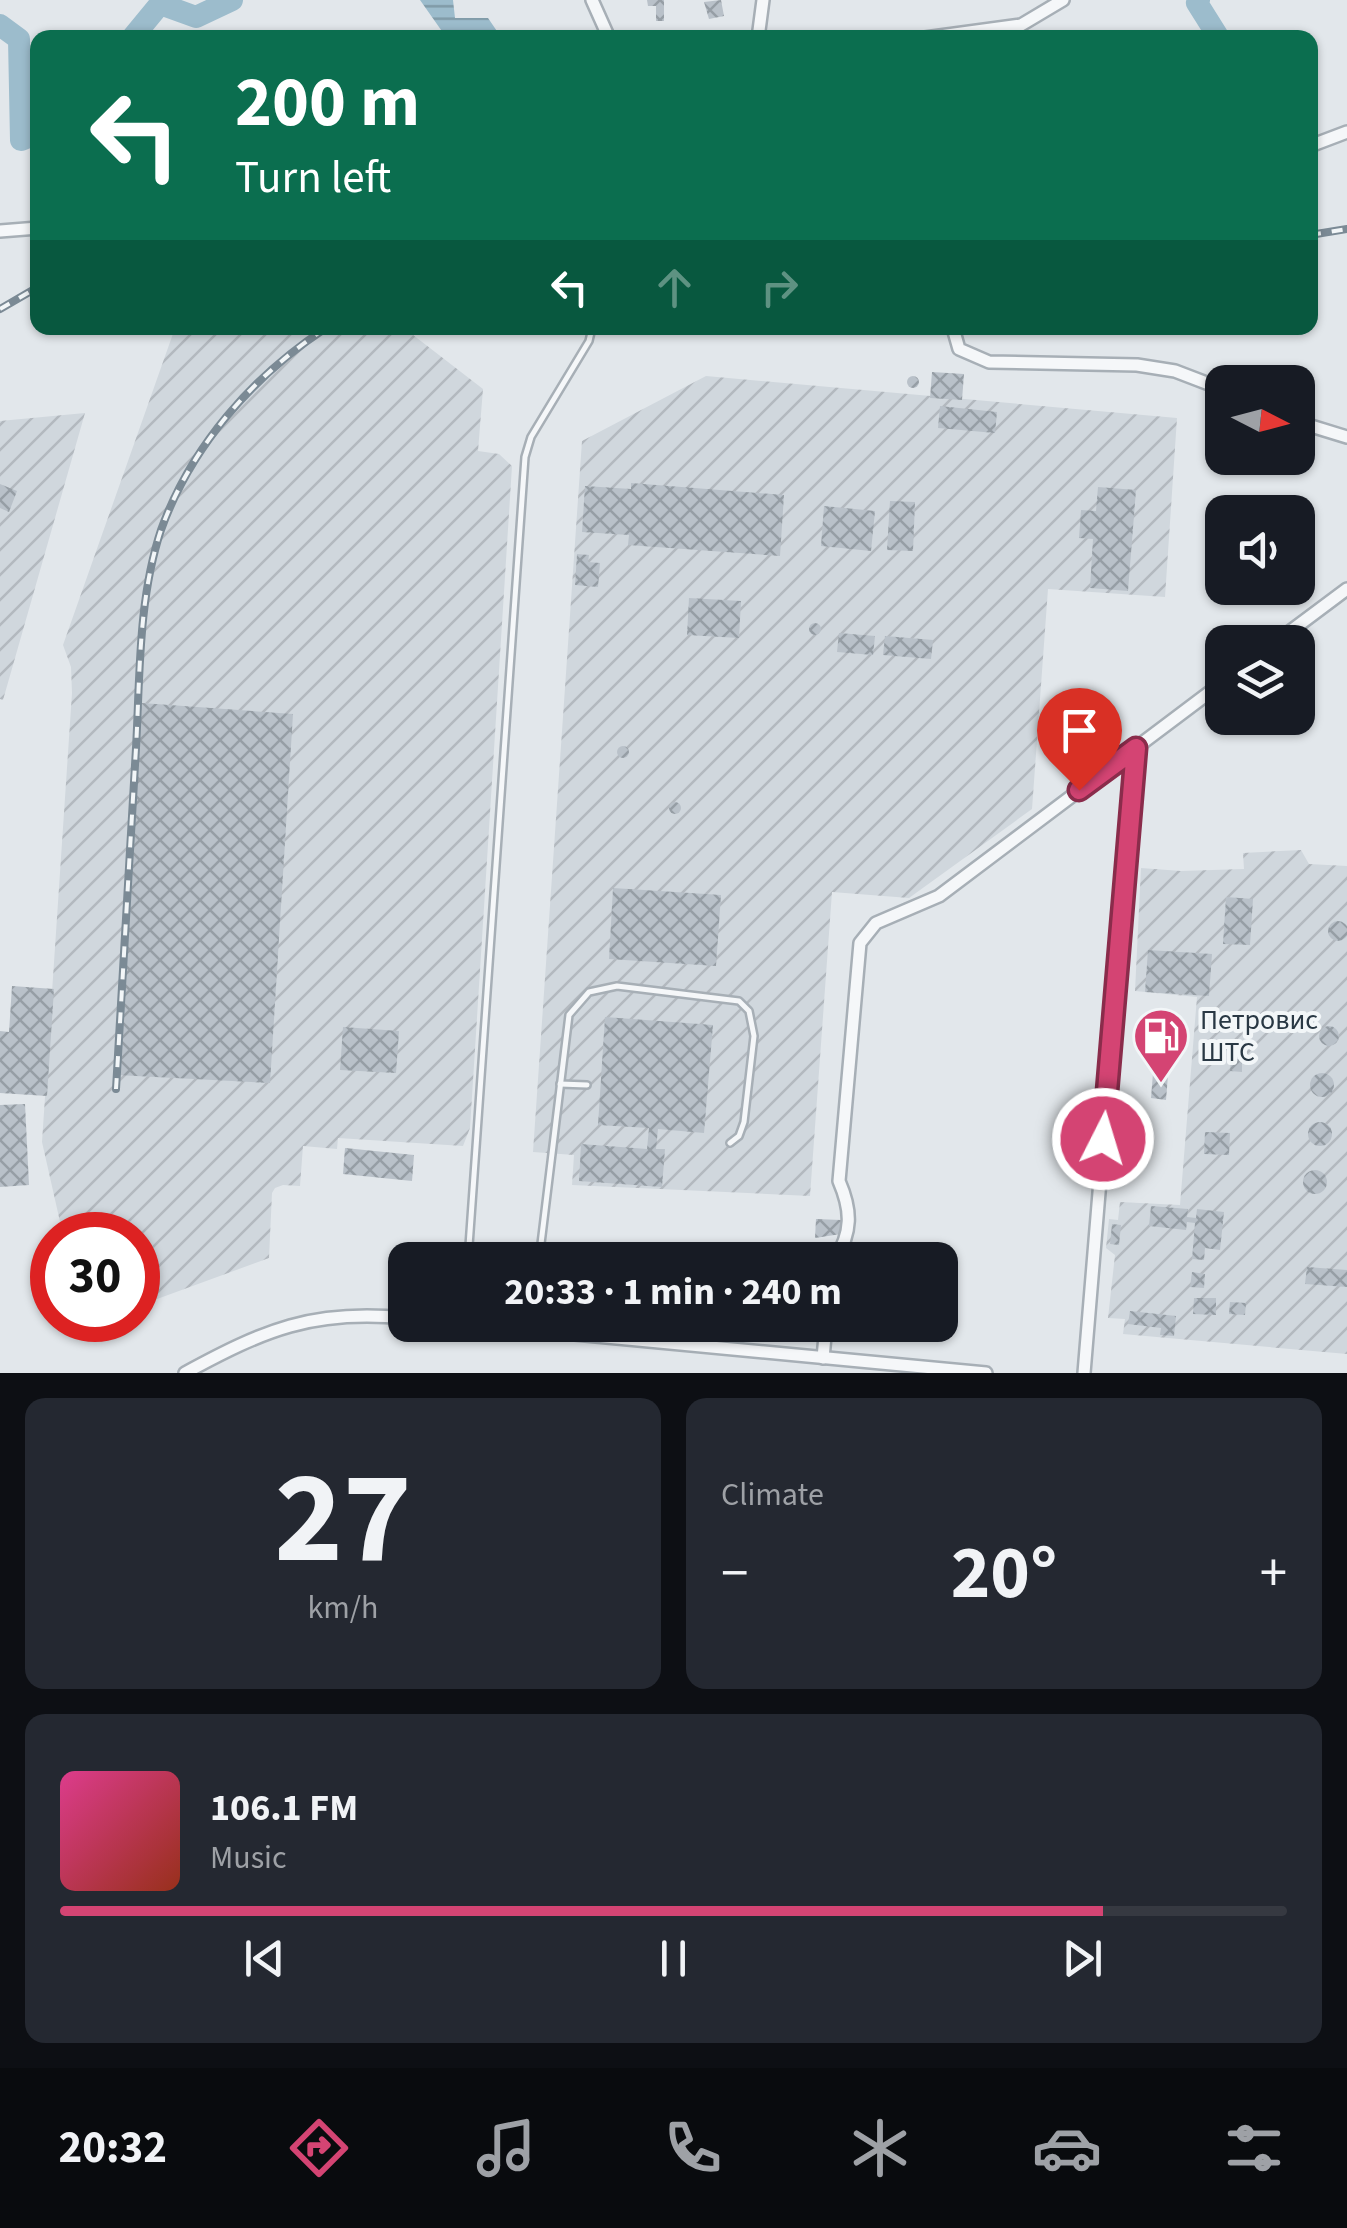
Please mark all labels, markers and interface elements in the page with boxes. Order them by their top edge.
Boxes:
text: 200 m [235,53,420,153]
icon: left [70,70,200,200]
text: Turn left [235,146,391,210]
icon: left [542,260,597,315]
icon: ahead [647,260,702,315]
icon: right [752,260,807,315]
north arrow [1205,365,1315,475]
map controls [1205,365,1315,735]
button: sound [1205,495,1315,605]
button: layers [1205,625,1315,735]
pin [1037,688,1122,791]
icon: arrive [1052,703,1107,758]
place label: Петровис ШТС [1200,1000,1318,1072]
fuel station icon: Петровис ШТС [1131,1006,1191,1085]
position arrow [1051,1087,1155,1191]
speed limit sign: 30 [30,1212,160,1342]
text: 20:33 · 1 min · 240 m [504,1265,842,1319]
text: 27 [274,1427,412,1612]
text: Climate [721,1472,824,1518]
text: 20° [951,1520,1057,1627]
text: − [721,1535,748,1613]
text: + [1260,1535,1287,1613]
text: km/h [308,1585,378,1631]
text: 106.1 FM [210,1781,358,1835]
text: Music [210,1835,287,1881]
icon: previous [237,1931,292,1986]
icon: pause [646,1931,701,1986]
icon: next [1055,1931,1110,1986]
icon: directions [284,2113,354,2183]
icon: music [471,2113,541,2183]
icon: phone [658,2113,728,2183]
icon: climate [845,2113,915,2183]
icon: car [1032,2113,1102,2183]
icon: filters [1219,2113,1289,2183]
text: 20:32 [58,2116,167,2180]

